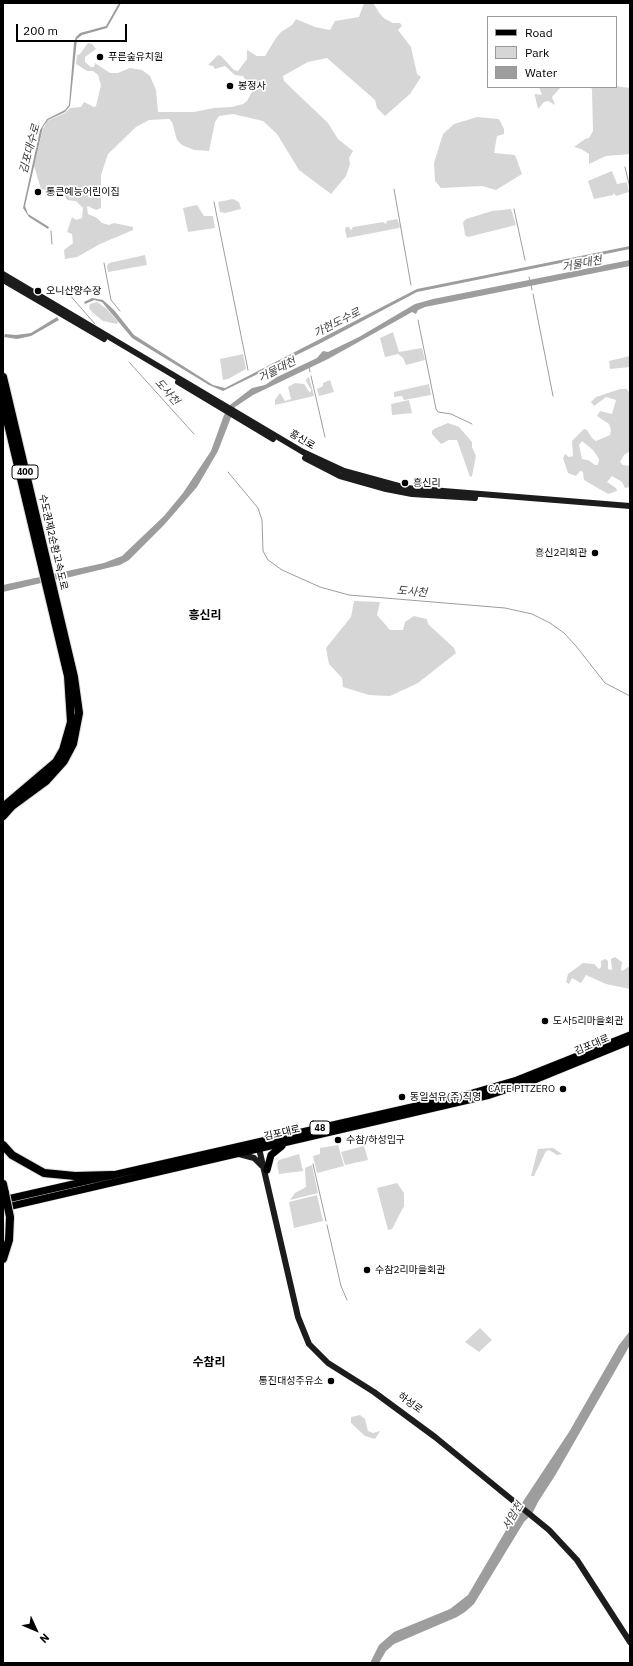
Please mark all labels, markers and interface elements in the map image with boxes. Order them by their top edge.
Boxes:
scale bar [18,16,129,42]
legend [487,16,617,88]
text: 200 m [23,23,58,38]
text: Road [525,25,553,40]
text: Park [525,45,549,60]
place label: 푸른숲유치원 [108,51,163,63]
marker: 푸른숲유치원 [95,52,105,62]
text: Water [525,65,557,80]
place label: 봉정사 [238,80,266,92]
marker: 봉정사 [225,81,235,91]
water label: 김포대수로 [17,123,43,175]
place label: 통큰예능어린이집 [46,186,120,198]
marker: 통큰예능어린이집 [33,187,43,197]
water label: 거물대천 [561,254,603,274]
place label: 오니산양수장 [46,285,101,297]
marker: 오니산양수장 [33,286,43,296]
water label: 가현도수로 [311,306,363,340]
water label: 거물대천 [256,355,298,385]
water label: 도사천 [152,376,182,408]
street label: 흥신로 [287,428,317,452]
road number: 400 [12,465,38,479]
place label: 흥신리 [413,477,441,489]
marker: 흥신리 [400,478,410,488]
street label: 수도권제2순환고속도로 [36,493,70,591]
place label: 흥신2리회관 [535,547,587,559]
marker: 흥신2리회관 [590,548,600,558]
water label: 도사천 [396,584,428,600]
district label: 흥신리 [188,609,222,623]
place label: 도사5리마을회관 [553,1015,623,1027]
marker: 도사5리마을회관 [540,1016,550,1026]
street label: 김포대로 [573,1032,611,1058]
place label: CAFE PITZERO [488,1083,555,1095]
marker: CAFE PITZERO [558,1084,568,1094]
place label: 동일석유(주)직영 [410,1091,481,1103]
marker: 동일석유(주)직영 [397,1092,407,1102]
road number: 48 [310,1121,330,1135]
street label: 김포대로 [263,1123,301,1143]
place label: 수참/하성입구 [346,1134,405,1146]
marker: 수참/하성입구 [333,1135,343,1145]
place label: 수참2리마을회관 [375,1264,445,1276]
marker: 수참2리마을회관 [362,1265,372,1275]
district label: 수참리 [192,1356,226,1370]
place label: 통진대성주유소 [259,1375,323,1387]
marker: 통진대성주유소 [326,1376,336,1386]
street label: 하성로 [395,1390,425,1416]
water label: 서암천 [500,1500,526,1532]
north arrow [16,1610,56,1650]
text: N [37,1631,52,1646]

